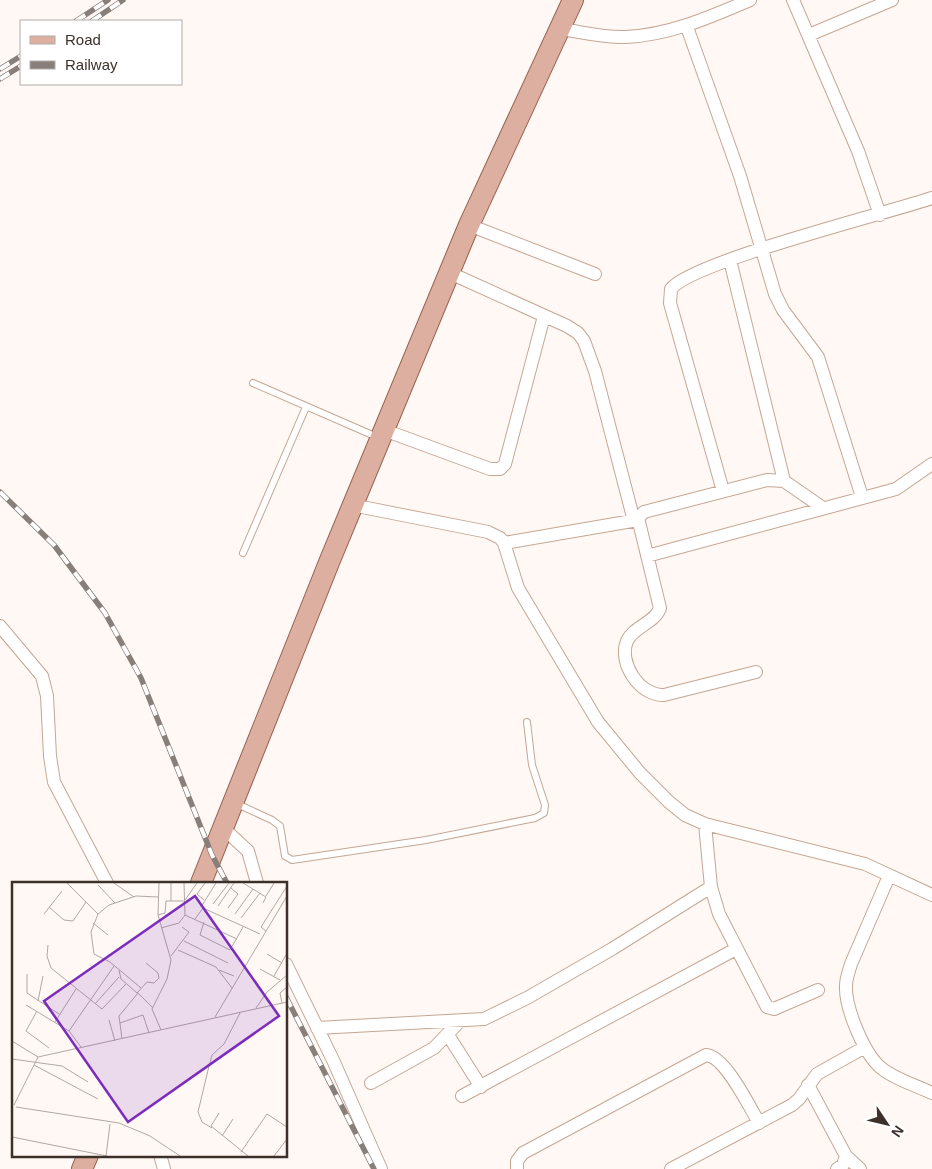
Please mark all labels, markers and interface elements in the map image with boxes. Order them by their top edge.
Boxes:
legend [20,20,182,85]
text: Road [65,31,101,48]
text: Railway [65,56,118,73]
inset map [12,882,288,1156]
north arrow [862,1099,912,1149]
text: N [888,1123,907,1140]

